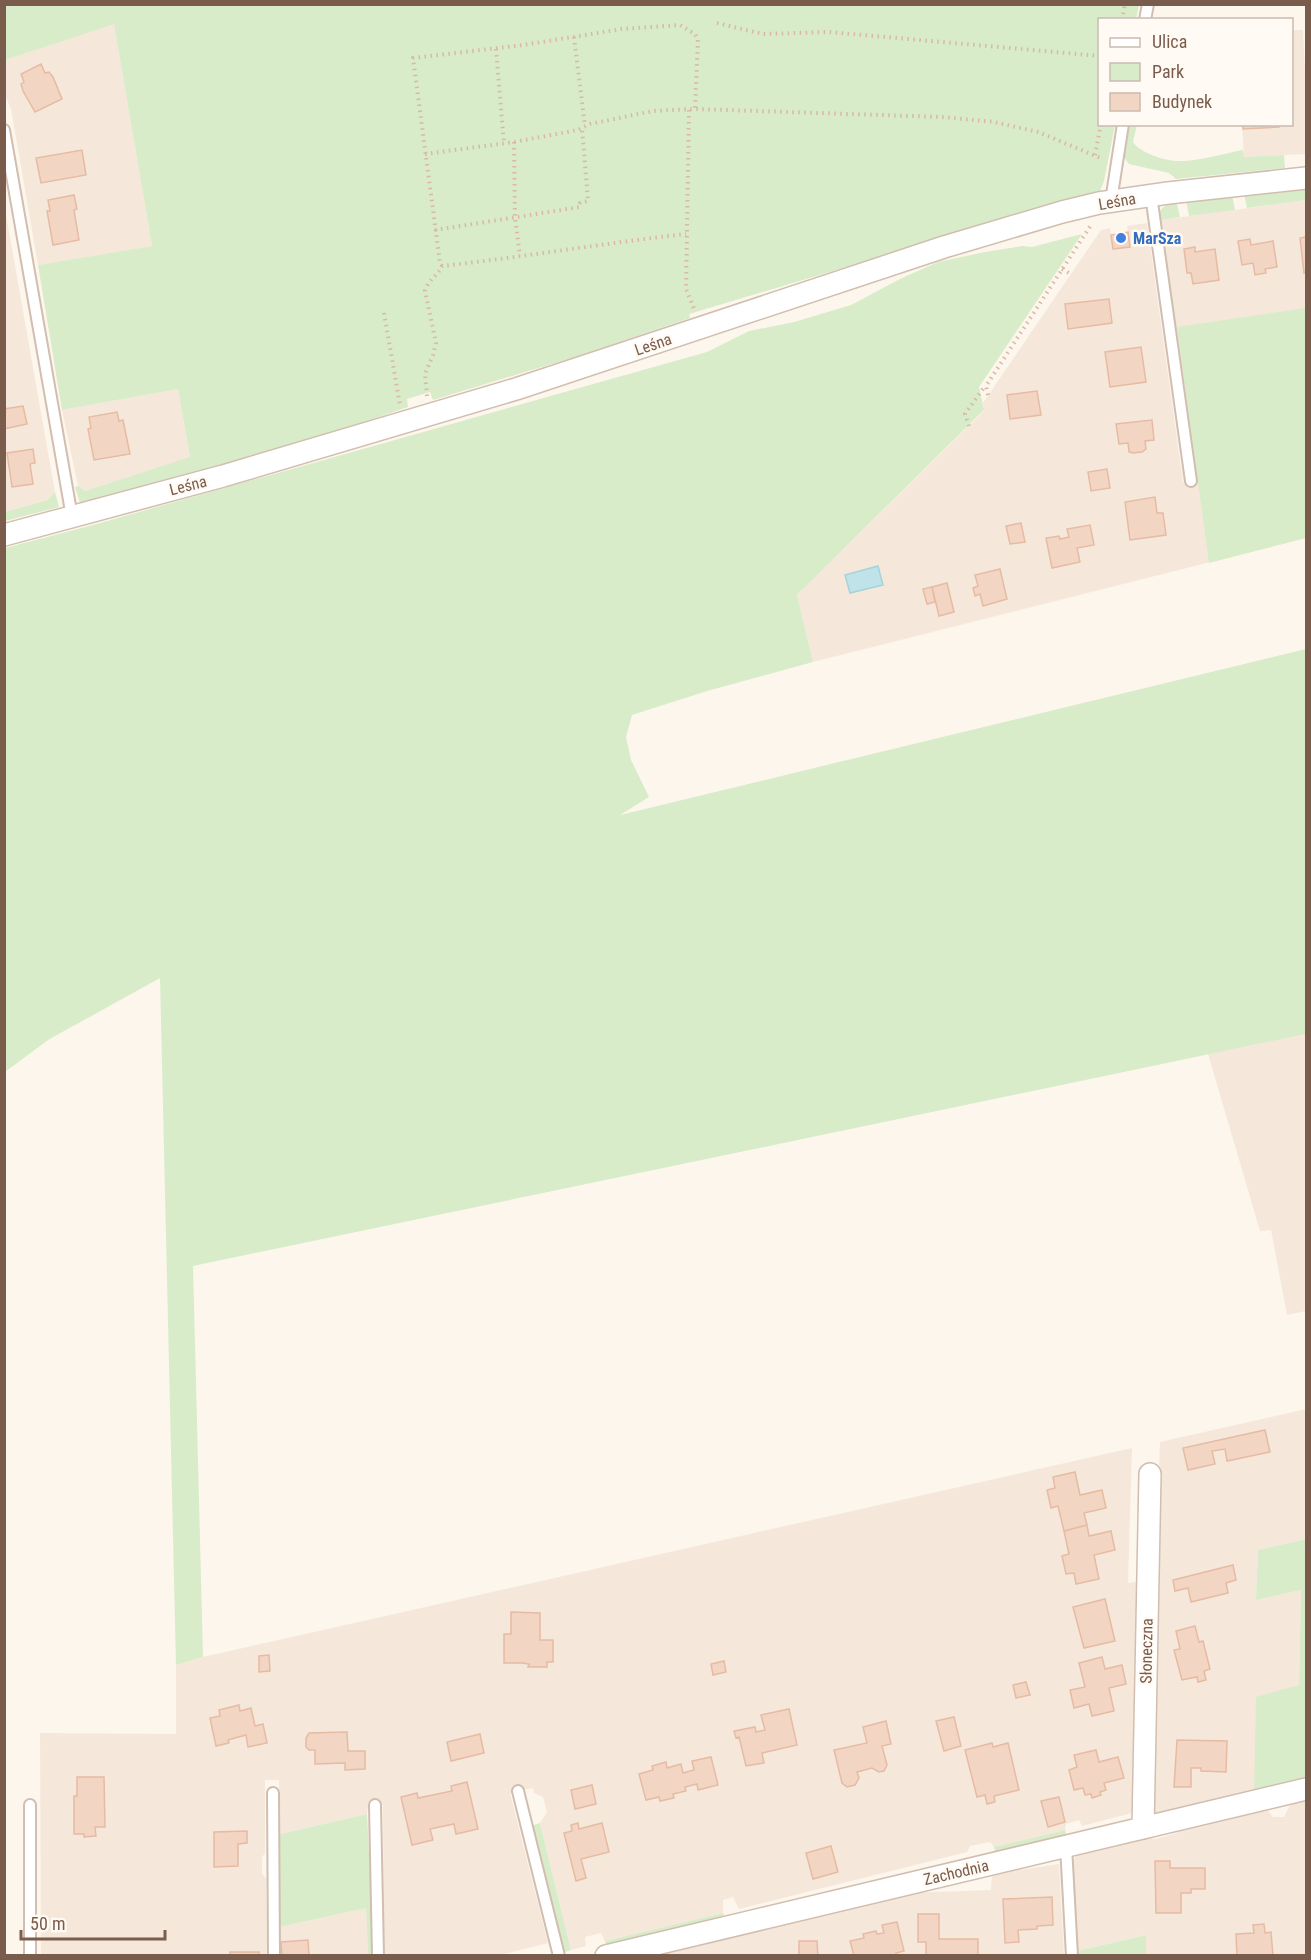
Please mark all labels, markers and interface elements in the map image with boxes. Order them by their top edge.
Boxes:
legend [1098,18,1293,126]
text: Ulica [1152,31,1187,52]
text: Park [1152,61,1184,82]
text: Budynek [1152,91,1212,112]
street label: Leśna [1097,189,1137,214]
place label: MarSza [1133,229,1182,248]
marker: MarSza [1114,231,1128,245]
street label: Leśna [632,329,674,360]
street label: Leśna [167,472,209,499]
street label: Słoneczna [1136,1618,1157,1684]
street label: Zachodnia [922,1856,991,1889]
scale bar [21,1903,165,1941]
text: 50 m [30,1913,65,1934]

